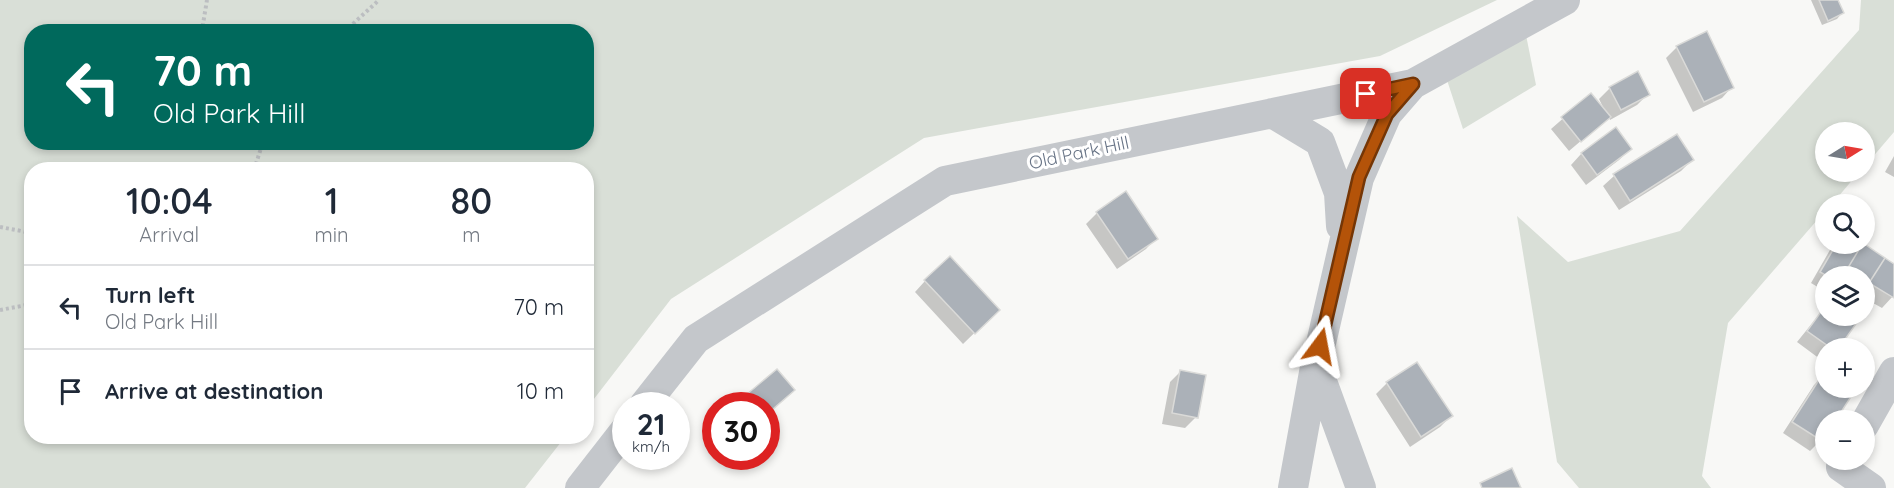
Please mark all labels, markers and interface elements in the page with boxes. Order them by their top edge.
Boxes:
text: 70 m [153,44,252,97]
icon: left [54,48,132,126]
pin [1340,68,1391,119]
icon: arrive [1349,77,1382,110]
text: Old Park Hill [153,96,306,130]
north arrow [1815,122,1875,182]
map controls [1815,122,1875,470]
street label: Old Park Hill [1027,131,1131,174]
text: 10:04 [126,178,213,223]
text: 1 [325,178,339,223]
text: 80 [451,178,492,223]
button: search [1815,194,1875,254]
text: Arrival [139,222,199,247]
text: min [315,222,349,247]
text: m [462,222,480,247]
button: layers [1815,266,1875,326]
text: Turn left [105,281,195,309]
icon: left [54,291,87,324]
text: 70 m [514,293,564,321]
text: Old Park Hill [105,309,218,334]
position arrow [1288,314,1352,378]
button: + [1815,338,1875,398]
icon: arrive [54,375,87,408]
text: Arrive at destination [105,377,323,405]
text: 10 m [517,377,564,405]
speed limit sign: 30 [702,392,780,470]
text: 21 [637,405,665,443]
button: − [1815,410,1875,470]
text: km/h [632,437,670,456]

